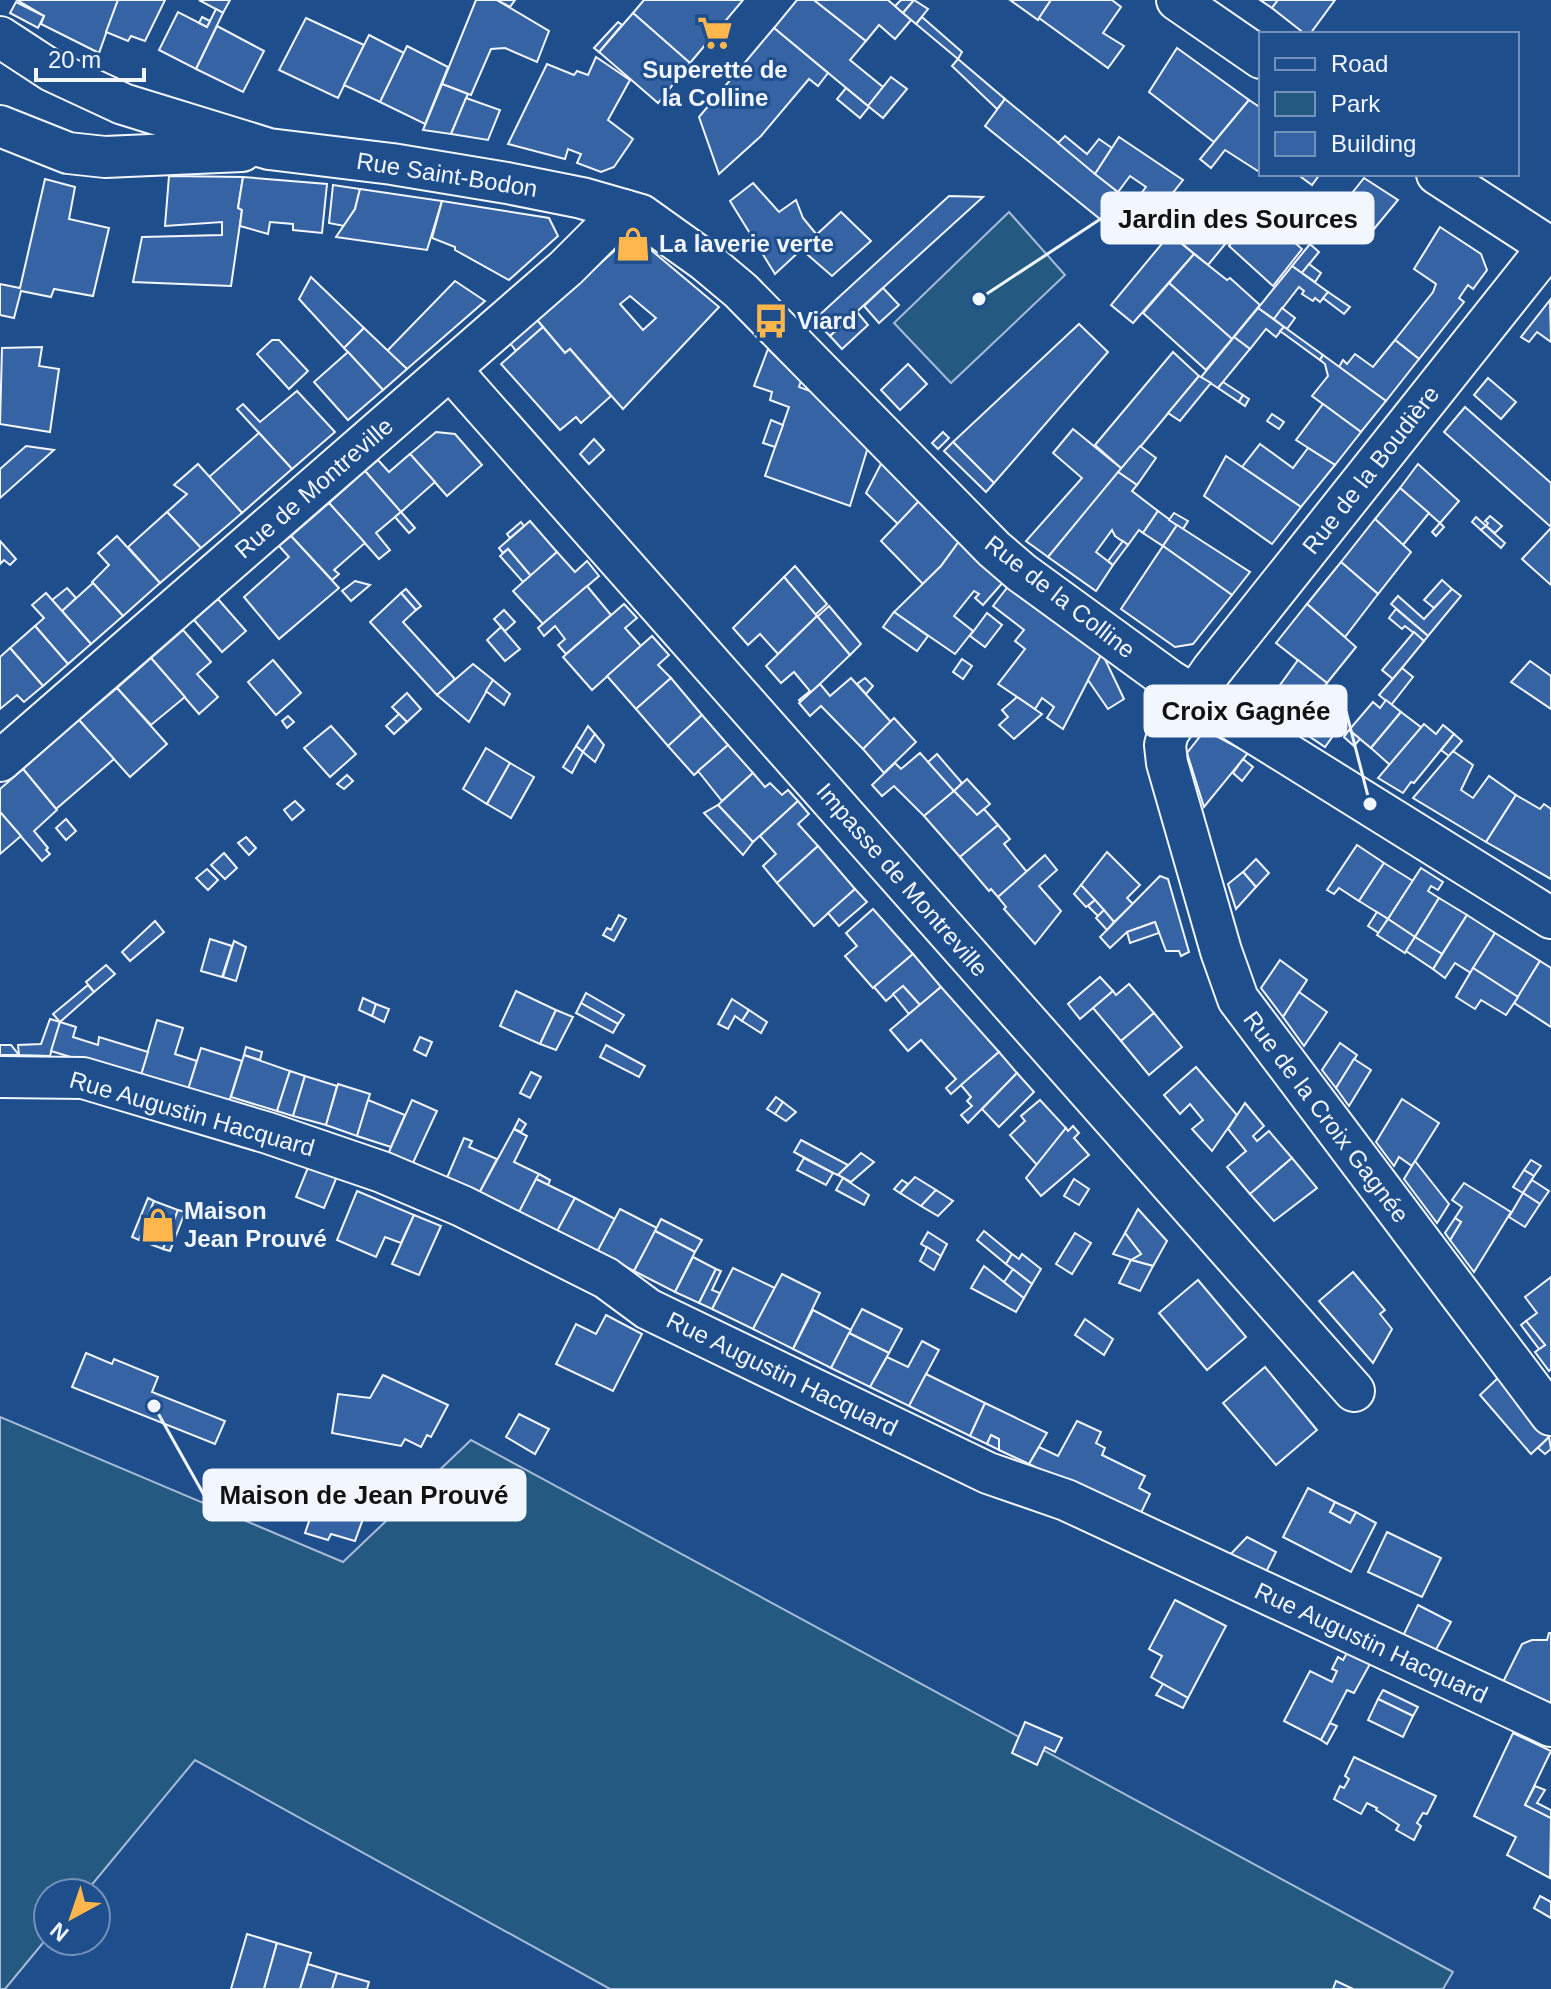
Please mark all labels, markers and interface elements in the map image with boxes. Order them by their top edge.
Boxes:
supermarket icon: Superette de la Colline [696,14,734,52]
scale bar [36,32,144,82]
legend [1259,32,1519,176]
text: 20 m [48,46,101,73]
text: Road [1331,50,1388,77]
place label: Superette de la Colline [642,56,788,111]
text: Park [1331,90,1381,117]
text: Building [1331,130,1416,157]
street label: Rue Saint-Bodon [355,147,539,202]
callout: Jardin des Sources [1102,193,1373,243]
text: Jardin des Sources [1118,204,1358,234]
shop icon: La laverie verte [614,225,652,263]
place label: La laverie verte [659,230,834,257]
bus stop icon: Viard [752,302,790,340]
place label: Viard [797,307,857,334]
street label: Rue de la Boudière [1297,380,1444,559]
street label: Rue de Montreville [229,412,398,563]
street label: Rue de la Colline [980,530,1141,664]
callout: Croix Gagnée [1145,686,1346,736]
text: Croix Gagnée [1161,696,1331,726]
street label: Impasse de Montreville [811,778,994,982]
street label: Rue de la Croix Gagnée [1238,1006,1415,1228]
street label: Rue Augustin Hacquard [67,1066,318,1161]
place label: Maison Jean Prouvé [184,1197,327,1252]
shop icon: Maison Jean Prouvé [139,1206,177,1244]
street label: Rue Augustin Hacquard [662,1306,902,1441]
callout: Maison de Jean Prouvé [204,1470,525,1520]
text: Maison de Jean Prouvé [220,1480,508,1510]
street label: Rue Augustin Hacquard [1251,1577,1492,1708]
north arrow [32,1877,112,1957]
text: N [45,1917,74,1947]

